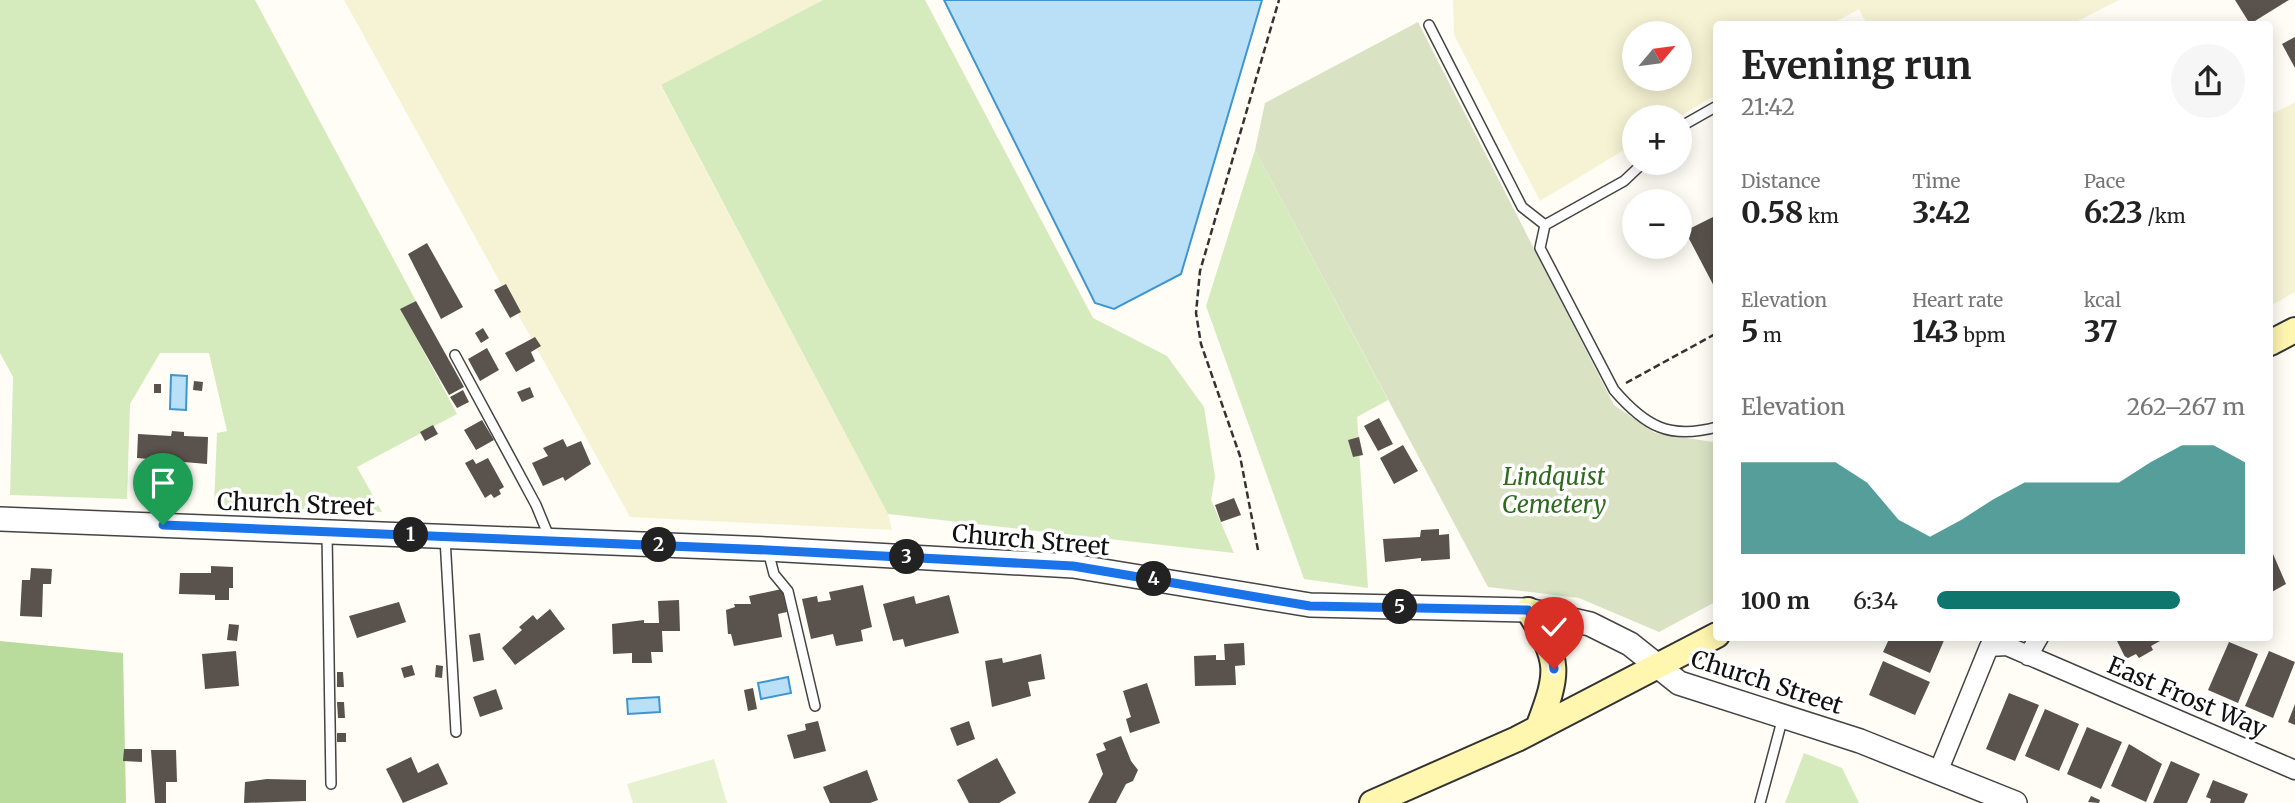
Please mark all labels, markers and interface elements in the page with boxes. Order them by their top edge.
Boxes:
north arrow [1622,21,1692,91]
map controls [1622,21,1692,259]
text: Evening run [1741,42,1972,89]
button: share [2171,44,2245,118]
text: 21:42 [1741,92,1795,121]
button: + [1622,105,1692,175]
text: Distance [1741,169,1820,193]
text: Time [1912,169,1961,193]
text: Pace [2084,169,2125,193]
button: − [1622,189,1692,259]
text: 0.58 [1741,193,1803,231]
text: 3:42 [1912,193,1970,231]
text: 6:23 [2084,193,2143,231]
text: km [1803,204,1839,228]
text: /km [2143,204,2186,228]
text: Elevation [1741,288,1827,312]
text: Heart rate [1912,288,2003,312]
text: kcal [2084,288,2121,312]
text: 5 [1741,312,1759,350]
text: 143 [1912,312,1959,350]
text: 37 [2084,312,2118,350]
text: m [1759,323,1782,347]
text: bpm [1959,323,2006,347]
text: Elevation [1741,392,1845,421]
text: 262–267 m [2127,392,2245,421]
pin [133,453,193,525]
park label: Lindquist Cemetery [1502,461,1606,520]
icon: arrive [144,464,182,502]
street label: Church Street [217,486,376,522]
pin: 1 [394,518,428,552]
street label: Church Street [951,518,1112,562]
text: 1 [406,522,415,546]
pin: 2 [642,528,676,562]
text: 2 [653,532,664,556]
pin: 3 [890,540,925,574]
text: 3 [901,544,912,568]
pin: 4 [1136,562,1172,596]
text: 4 [1147,566,1160,590]
text: 100 m [1741,586,1810,615]
text: 6:34 [1853,586,1898,615]
pin: 5 [1382,590,1418,624]
text: 5 [1394,594,1405,618]
pin [1524,597,1584,669]
icon: check [1535,608,1573,646]
street label: Church Street [1687,643,1848,721]
street label: East Frost Way [2103,649,2271,745]

